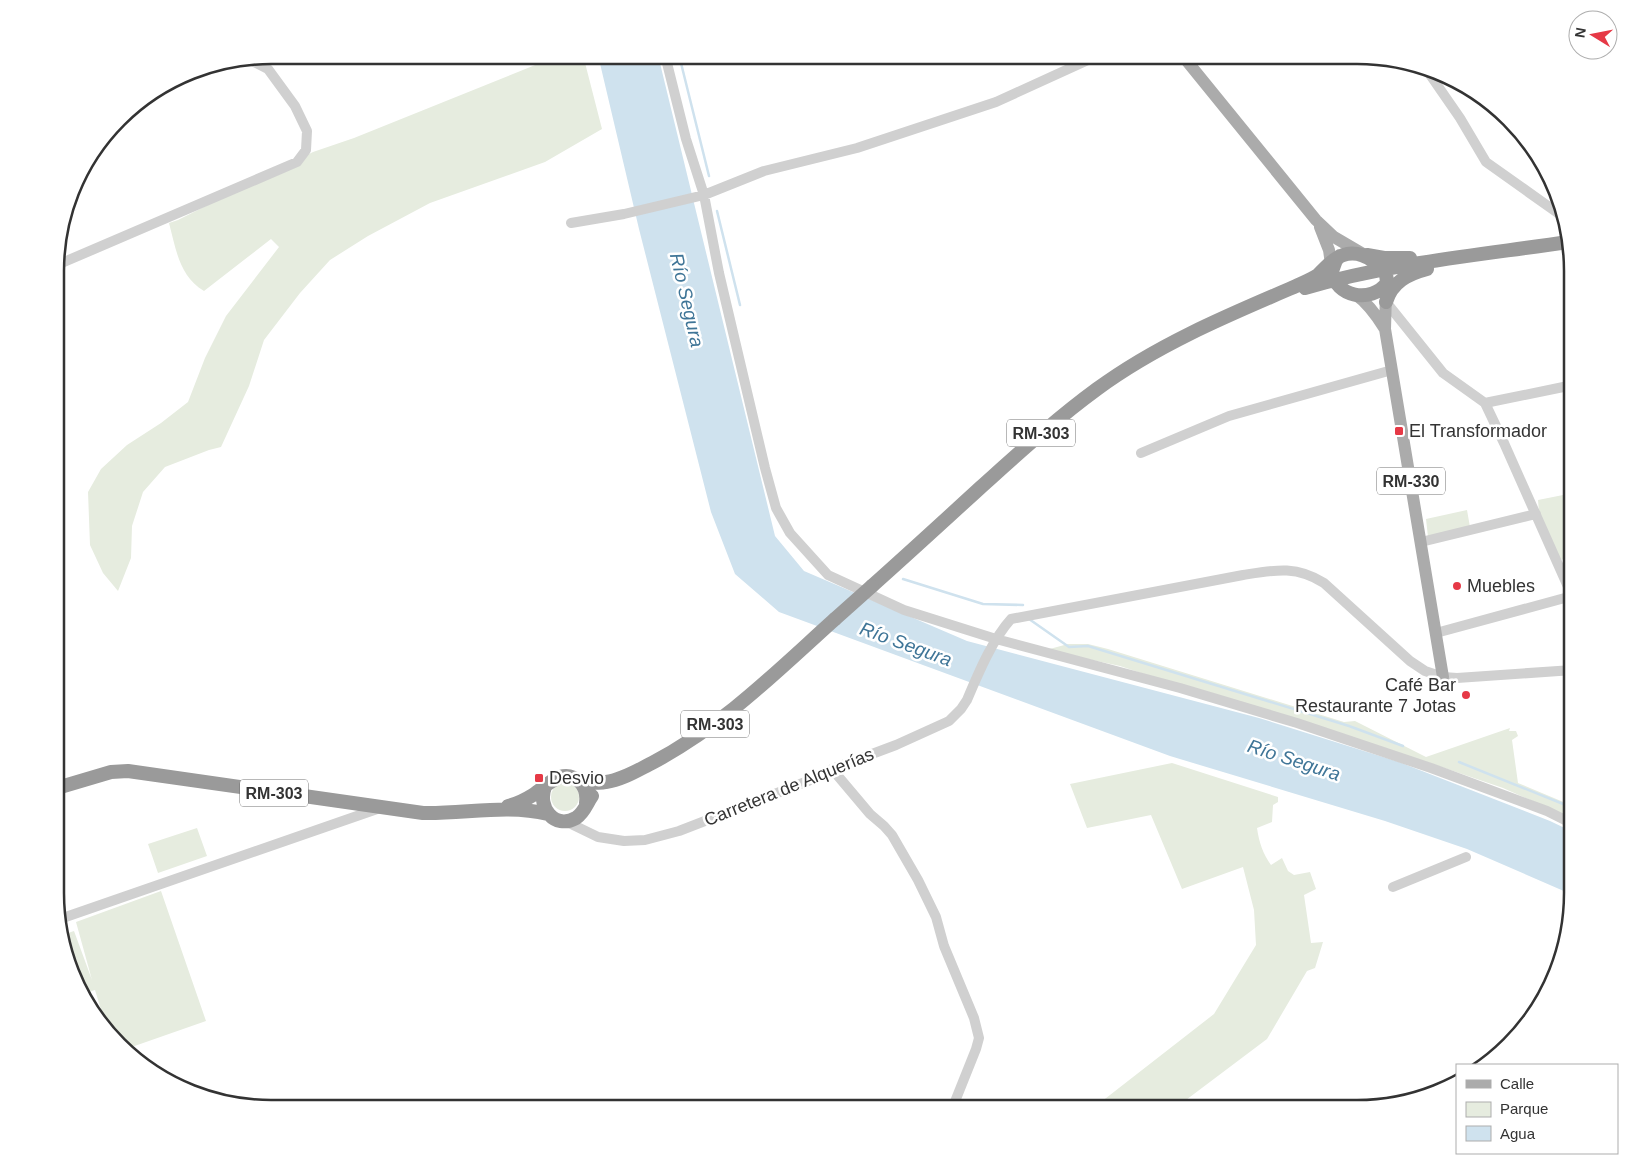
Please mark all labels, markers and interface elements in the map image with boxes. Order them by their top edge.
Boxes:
north arrow [1568,10,1618,60]
text: N [1571,26,1589,39]
water label: Río Segura [666,251,708,349]
road number: RM-303 [1007,419,1075,446]
place label: El Transformador [1409,421,1547,441]
marker: El Transformador [1393,425,1405,437]
road number: RM-330 [1377,468,1445,494]
place label: Muebles [1467,576,1535,596]
marker: Muebles [1451,580,1463,592]
water label: Río Segura [857,618,955,670]
place label: Café Bar Restaurante 7 Jotas [1295,675,1456,716]
marker: Café Bar Restaurante 7 Jotas [1460,689,1472,701]
road number: RM-303 [681,711,749,738]
water label: Río Segura [1245,735,1343,785]
street label: Carretera de Alquerías [701,744,877,830]
place label: Desvio [549,768,604,788]
marker: Desvio [533,772,545,784]
road number: RM-303 [240,780,308,806]
legend [1456,1064,1618,1154]
text: Calle [1500,1075,1534,1092]
text: Parque [1500,1100,1548,1117]
text: Agua [1500,1125,1536,1142]

